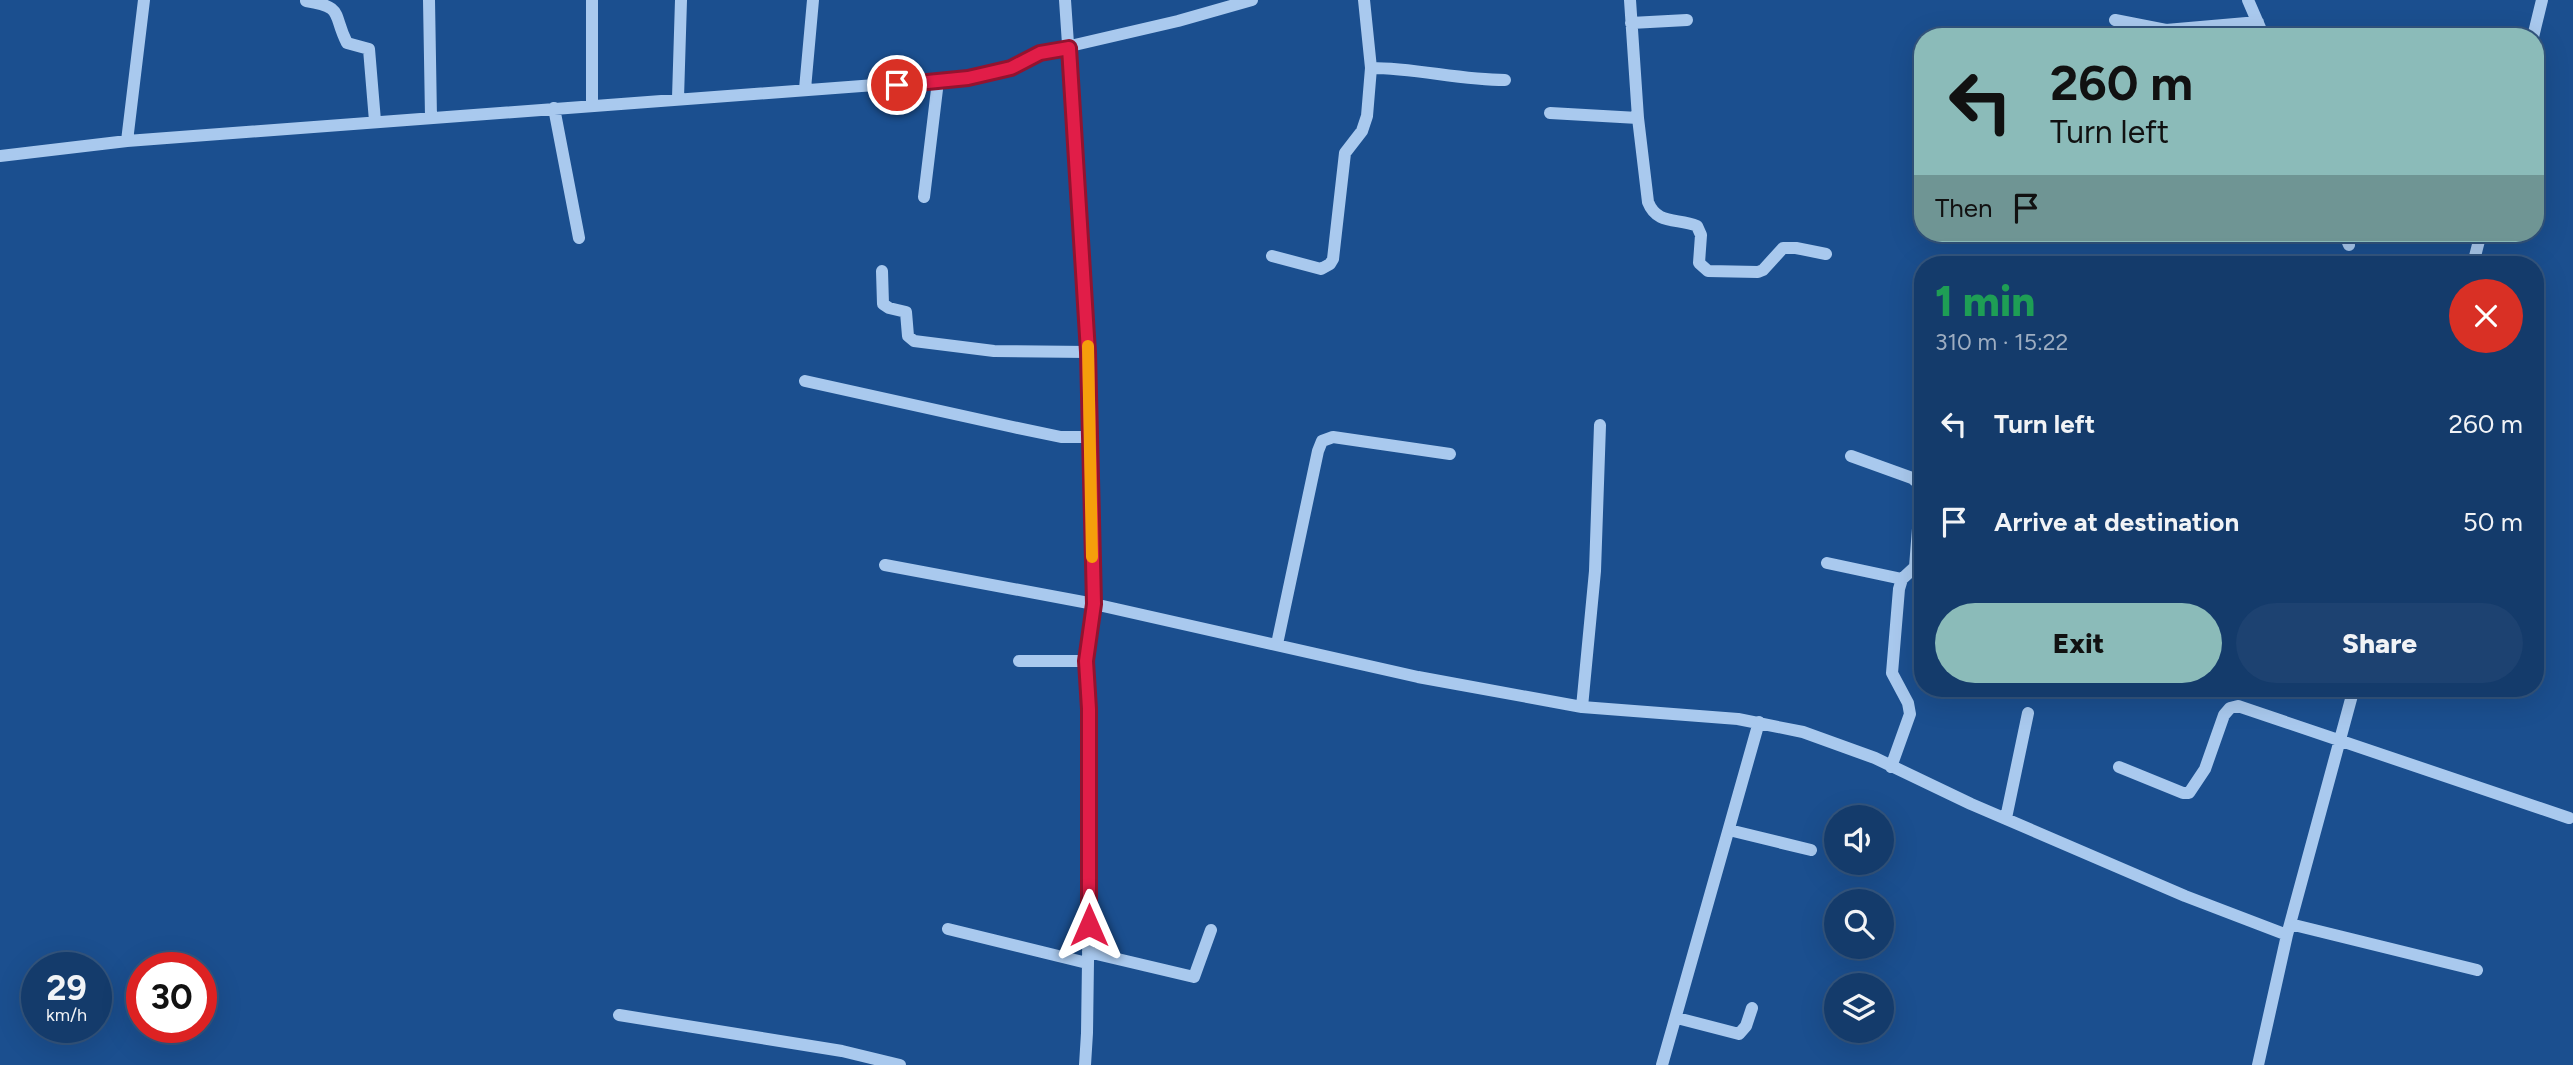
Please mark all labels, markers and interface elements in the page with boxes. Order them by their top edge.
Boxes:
text: 260 m [2050,53,2193,112]
pin [867,55,927,115]
icon: left [1935,56,2026,147]
icon: arrive [878,66,916,104]
text: Turn left [2050,113,2169,151]
icon: arrive [2007,189,2045,227]
text: Then [1935,192,1993,224]
text: 1 min [1935,276,2035,327]
button: close [2449,279,2523,353]
text: 310 m · 15:22 [1935,328,2068,356]
icon: left [1935,405,1973,443]
text: Turn left [1994,408,2095,440]
text: 260 m [2449,408,2523,440]
icon: arrive [1935,503,1973,541]
text: Arrive at destination [1994,506,2239,538]
text: 50 m [2463,506,2523,538]
button: Exit [1935,603,2222,683]
button: Share [2236,603,2523,683]
map controls [1824,805,1894,1043]
button: sound [1824,805,1894,875]
position arrow [1052,888,1126,962]
button: search [1824,889,1894,959]
speed limit sign: 30 [126,952,217,1043]
text: 29 [46,967,87,1009]
button: layers [1824,973,1894,1043]
text: km/h [46,1004,87,1026]

